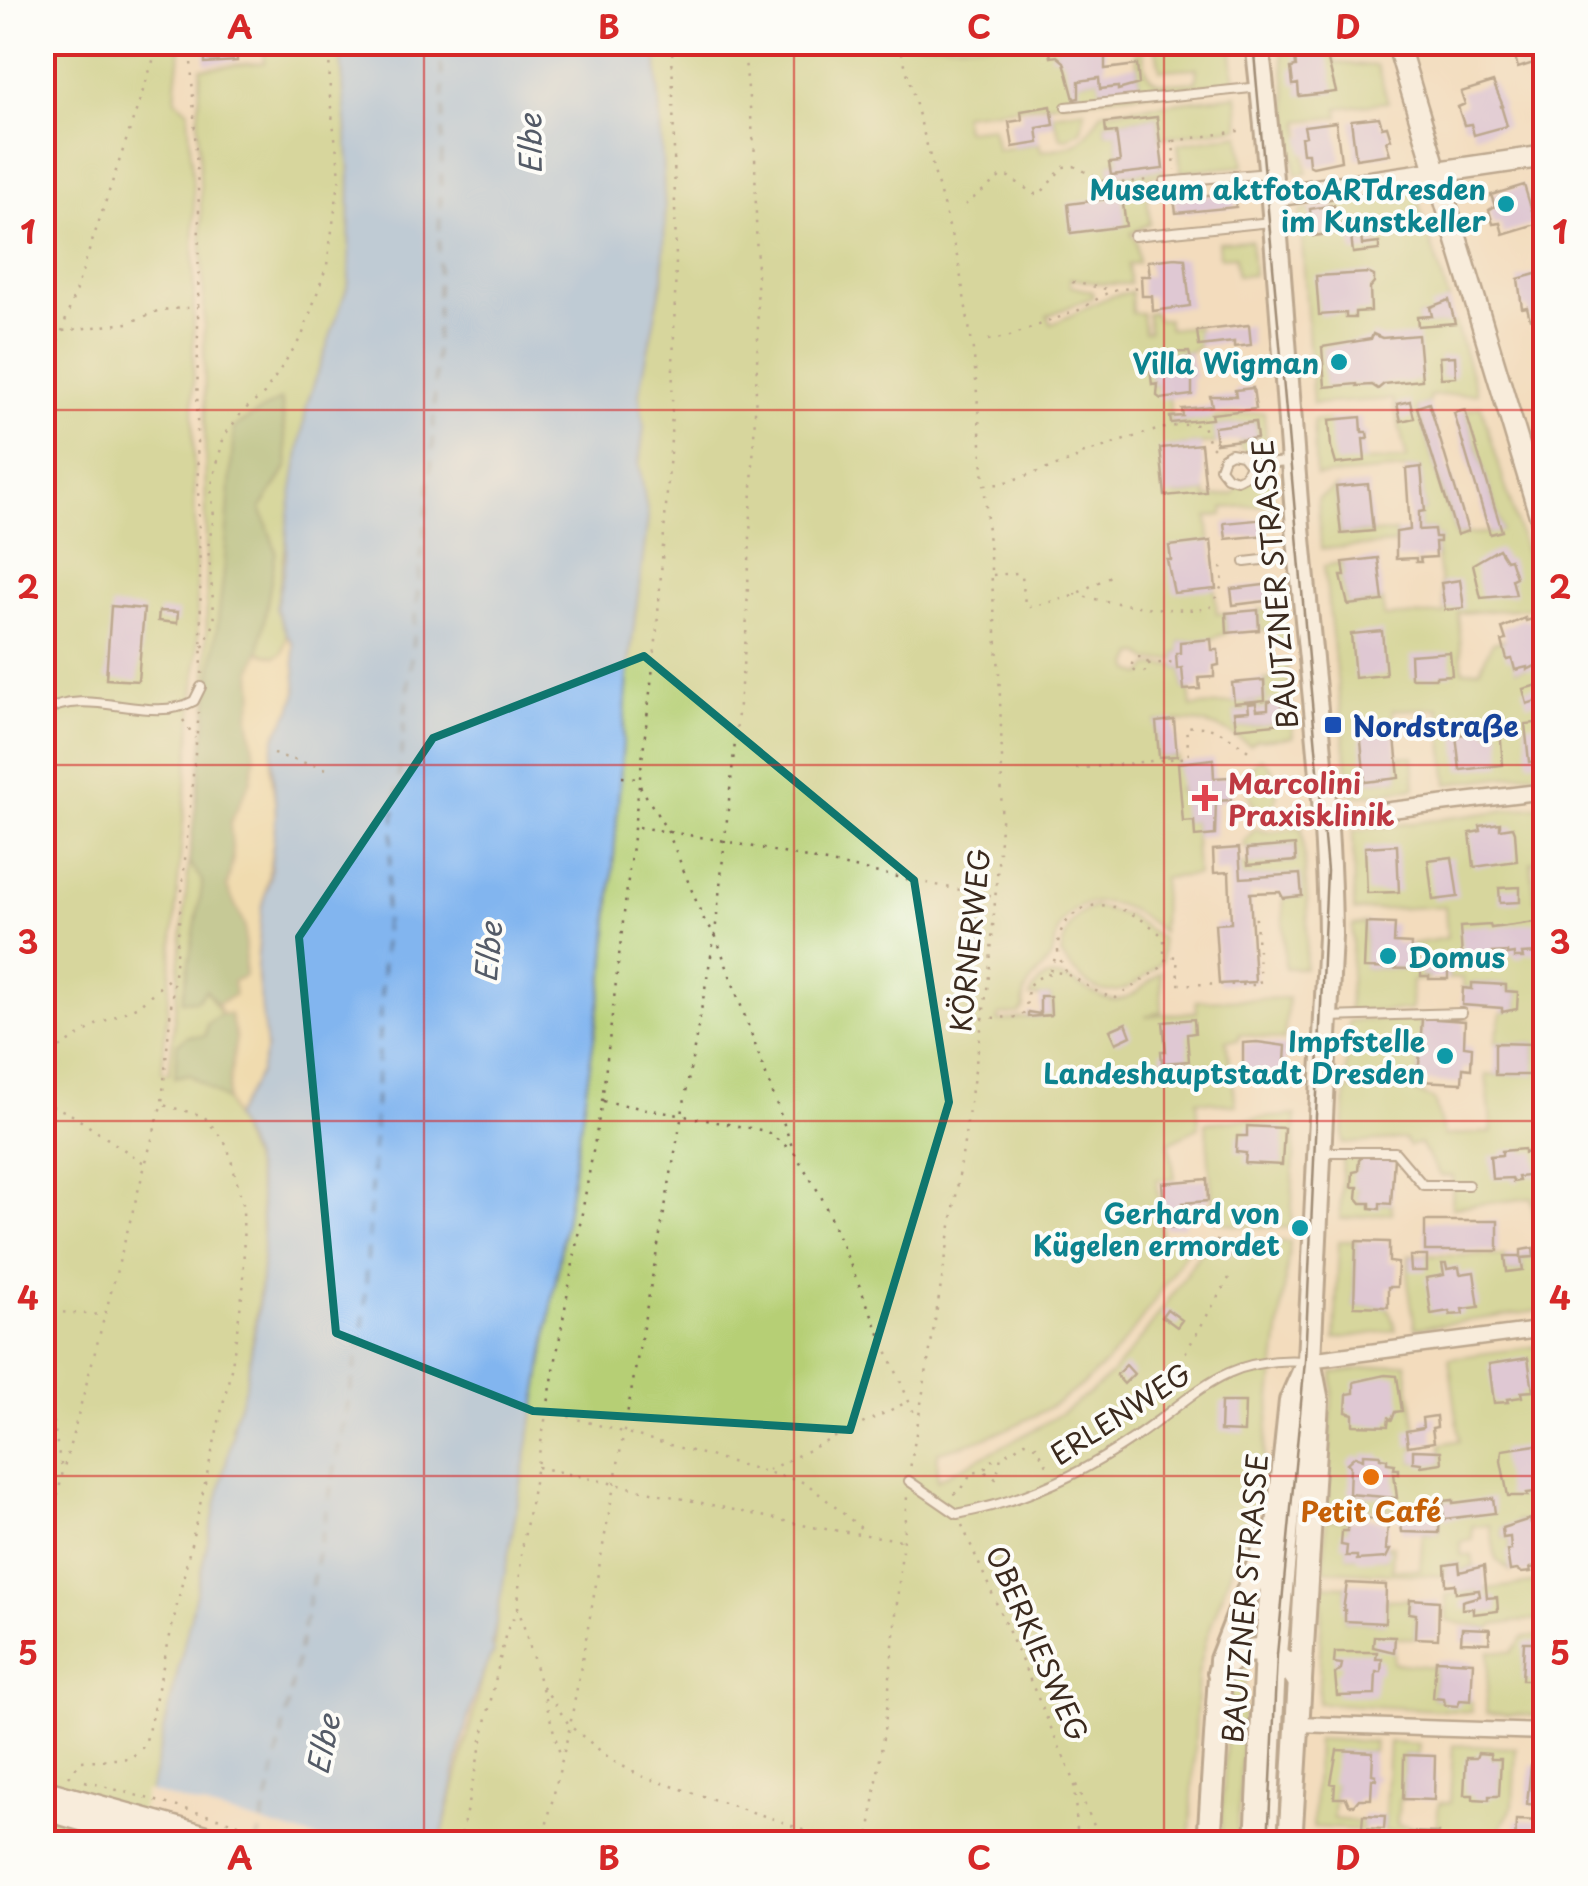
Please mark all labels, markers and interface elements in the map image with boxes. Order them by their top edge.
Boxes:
text: A [227,2,253,50]
text: B [598,2,620,50]
text: C [967,2,991,50]
text: D [1335,2,1361,50]
water label: Elbe [506,112,552,175]
place label: Museum aktfotoARTdresden im Kunstkeller [1089,167,1487,242]
marker: Museum aktfotoARTdresden im Kunstkeller [1495,193,1517,215]
text: 1 [20,207,36,255]
text: 1 [1552,207,1568,255]
place label: Villa Wigman [1132,341,1319,384]
marker: Villa Wigman [1328,351,1350,373]
street label: BAUTZNER STRASSE [1240,437,1308,731]
text: 2 [17,562,39,610]
text: 2 [1549,562,1571,610]
place label: Nordstraße [1353,704,1519,747]
marker: Nordstraße [1322,714,1344,736]
place label: Marcolini Praxisklinik [1228,761,1395,836]
marker: Marcolini Praxisklinik [1192,785,1218,811]
street label: KÖRNERWEG [938,846,1000,1034]
text: 3 [18,917,38,965]
text: 3 [1550,917,1570,965]
water label: Elbe [462,918,512,984]
place label: Domus [1408,935,1505,978]
marker: Domus [1377,945,1399,967]
place label: Impfstelle Landeshauptstadt Dresden [1043,1019,1425,1094]
marker: Impfstelle Landeshauptstadt Dresden [1434,1045,1456,1067]
place label: Gerhard von Kügelen ermordet [1033,1191,1280,1266]
marker: Gerhard von Kügelen ermordet [1289,1217,1311,1239]
text: 4 [17,1273,39,1321]
text: 4 [1549,1273,1571,1321]
street label: ERLENWEG [1041,1351,1199,1475]
street label: BAUTZNER STRASSE [1210,1451,1278,1745]
marker: Petit Café [1360,1466,1382,1488]
place label: Petit Café [1300,1489,1442,1532]
street label: OBERKIESWEG [976,1538,1100,1748]
text: 5 [18,1628,38,1676]
text: 5 [1550,1628,1570,1676]
water label: Elbe [294,1708,351,1778]
text: A [227,1833,253,1881]
text: B [598,1833,620,1881]
text: C [967,1833,991,1881]
text: D [1335,1833,1361,1881]

